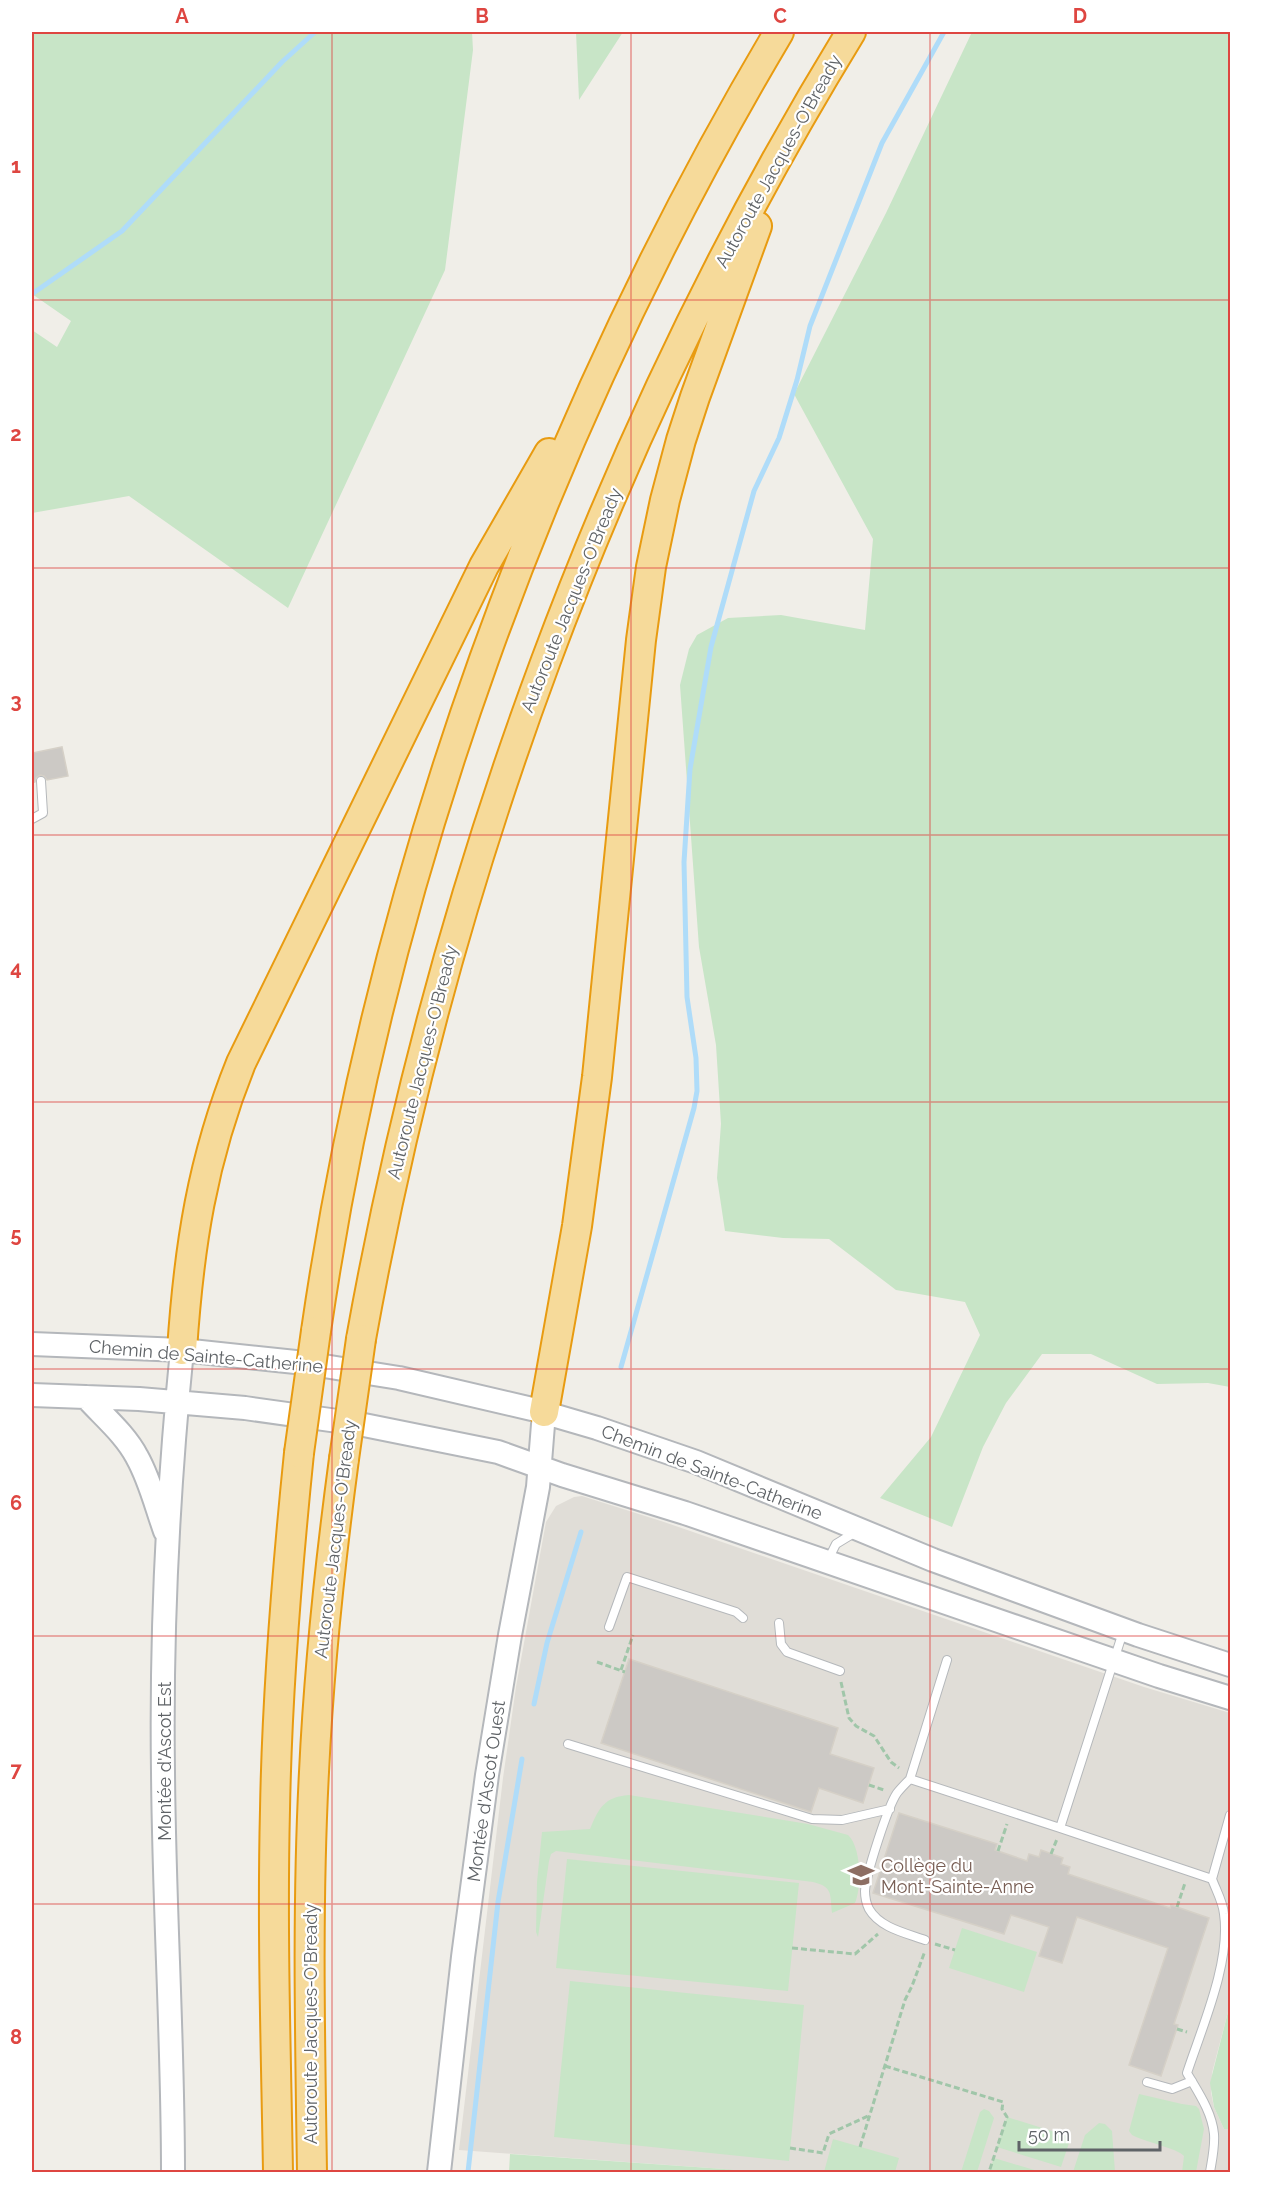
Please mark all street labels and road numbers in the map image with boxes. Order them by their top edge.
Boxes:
street label: Autoroute Jacques-O'Bready [711,51,846,271]
street label: Autoroute Jacques-O'Bready [516,484,626,715]
street label: Autoroute Jacques-O'Bready [383,943,461,1181]
street label: Chemin de Sainte-Catherine [88,1335,324,1377]
street label: Autoroute Jacques-O'Bready [310,1418,360,1660]
street label: Chemin de Sainte-Catherine [599,1420,826,1524]
street label: Montée d'Ascot Est [154,1681,175,1841]
street label: Montée d'Ascot Ouest [463,1699,509,1883]
street label: Autoroute Jacques-O'Bready [300,1904,321,2144]

